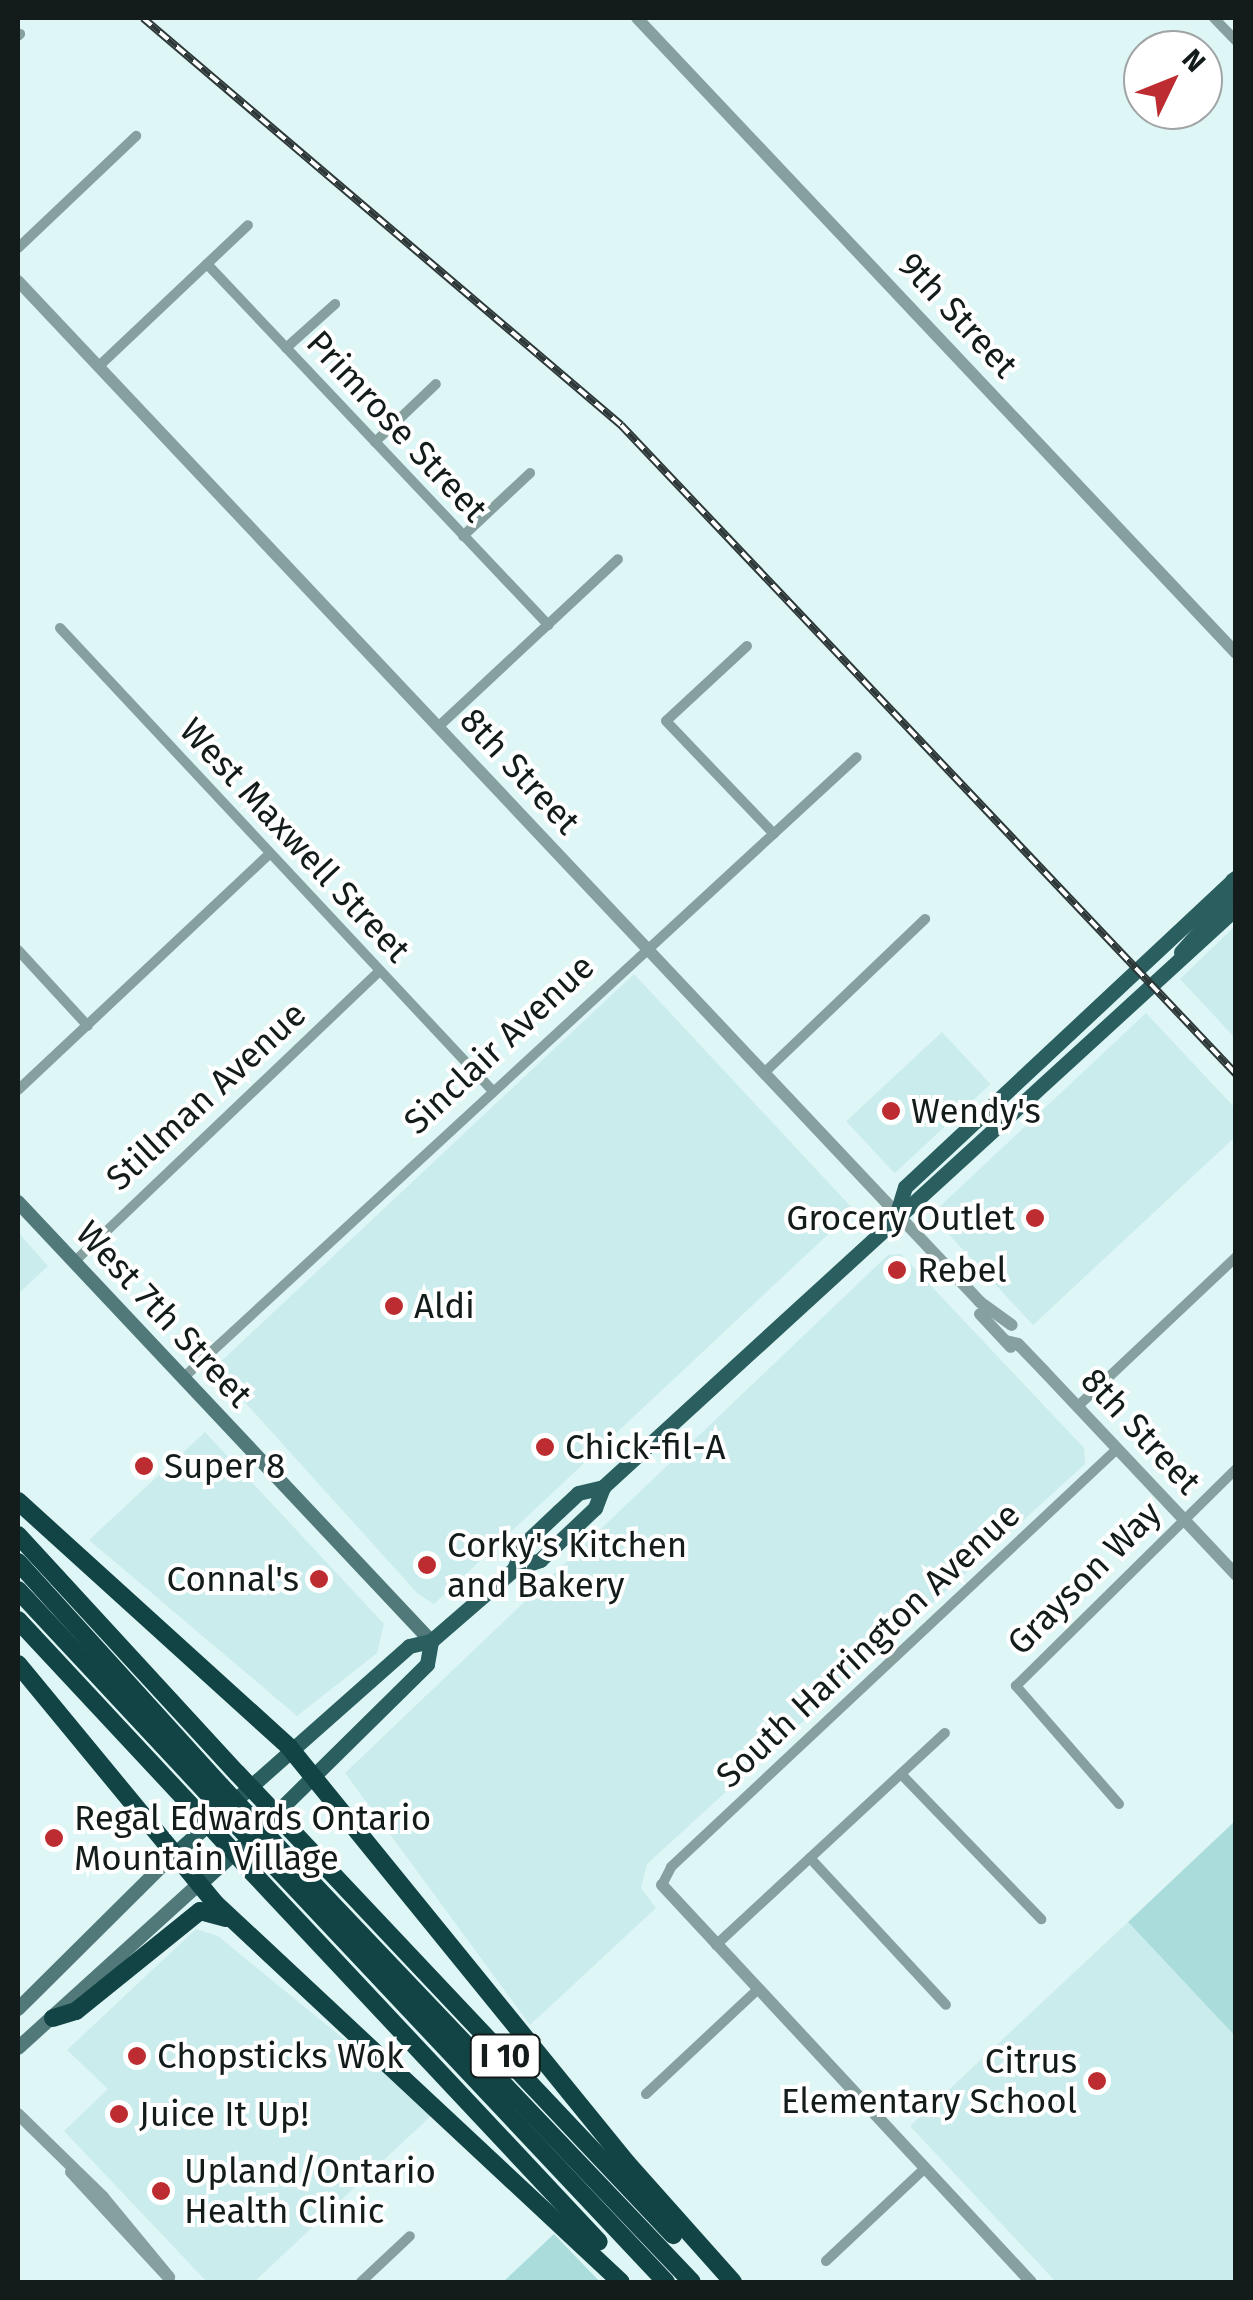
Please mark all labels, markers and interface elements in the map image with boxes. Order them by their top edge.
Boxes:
north arrow [1123,30,1223,130]
text: N [1175,43,1212,79]
street label: 9th Street [890,244,1026,386]
street label: Primrose Street [298,322,496,530]
street label: 8th Street [451,699,589,843]
street label: West Maxwell Street [171,709,419,971]
street label: Sinclair Avenue [395,945,603,1143]
street label: Stillman Avenue [98,993,314,1199]
place label: Wendy's [911,1090,1041,1132]
marker: Wendy's [880,1100,902,1122]
place label: Grocery Outlet [786,1197,1015,1239]
marker: Grocery Outlet [1024,1207,1046,1229]
street label: West 7th Street [67,1212,261,1416]
place label: Rebel [917,1249,1007,1291]
marker: Rebel [886,1259,908,1281]
place label: Aldi [414,1285,475,1327]
marker: Aldi [383,1295,405,1317]
street label: 8th Street [1072,1359,1210,1503]
place label: Chick-fil-A [565,1426,725,1468]
marker: Chick-fil-A [534,1436,556,1458]
place label: Super 8 [164,1445,285,1487]
marker: Super 8 [133,1455,155,1477]
street label: Grayson Way [998,1492,1170,1664]
street label: South Harrington Avenue [708,1493,1028,1797]
place label: Corky's Kitchen and Bakery [447,1524,687,1606]
marker: Corky's Kitchen and Bakery [416,1554,438,1576]
place label: Connal's [167,1558,299,1600]
marker: Connal's [308,1568,330,1590]
place label: Regal Edwards Ontario Mountain Village [74,1797,431,1879]
marker: Regal Edwards Ontario Mountain Village [43,1827,65,1849]
road number: I 10 [468,2029,542,2083]
place label: Chopsticks Wok [157,2035,404,2077]
place label: Citrus Elementary School [781,2040,1077,2122]
marker: Chopsticks Wok [126,2045,148,2067]
marker: Citrus Elementary School [1086,2070,1108,2092]
place label: Juice It Up! [139,2093,309,2135]
marker: Juice It Up! [108,2103,130,2125]
place label: Upland/Ontario Health Clinic [184,2150,436,2232]
marker: Upland/Ontario Health Clinic [148,2178,174,2204]

